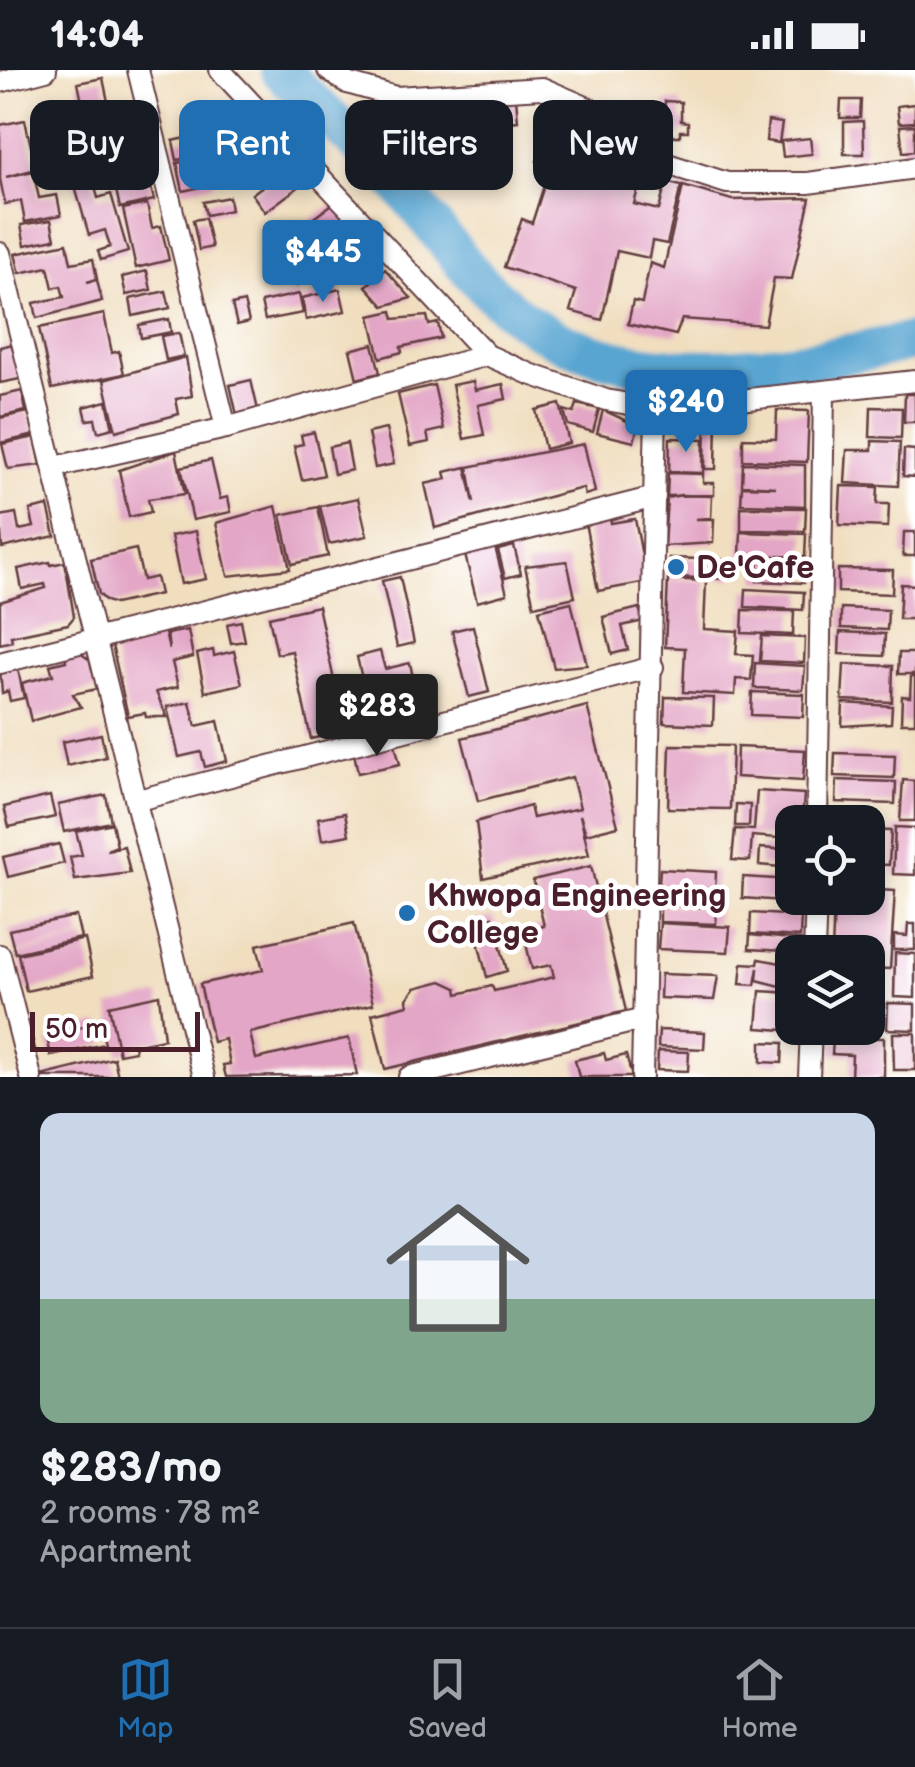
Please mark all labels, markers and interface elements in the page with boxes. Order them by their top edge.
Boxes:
text: 14:04 [50,13,144,58]
chip: Buy [30,100,159,190]
chip: Rent [179,100,325,190]
chip: Filters [345,100,513,190]
chip: New [533,100,673,190]
pin: $445 [264,220,382,305]
text: $445 [284,233,362,272]
pin: $240 [627,370,745,455]
text: $240 [647,383,725,422]
place label: De'Cafe [696,549,814,588]
marker: De'Cafe [665,556,687,578]
pin: $283 [318,674,436,759]
text: $283 [338,687,416,726]
map controls [775,805,885,1045]
button: locate [775,805,885,915]
place label: Khwopa Engineering College [427,877,726,953]
marker: Khwopa Engineering College [396,902,418,924]
button: layers [775,935,885,1045]
scale bar [30,1007,200,1051]
text: 50 m [45,1013,108,1046]
icon: home [368,1178,548,1358]
text: $283/mo [40,1443,222,1494]
text: 2 rooms · 78 m² [40,1494,260,1533]
text: Apartment [40,1533,191,1572]
tab: Map [117,1652,174,1745]
tab: Saved [408,1652,487,1745]
tab: Home [722,1652,798,1745]

